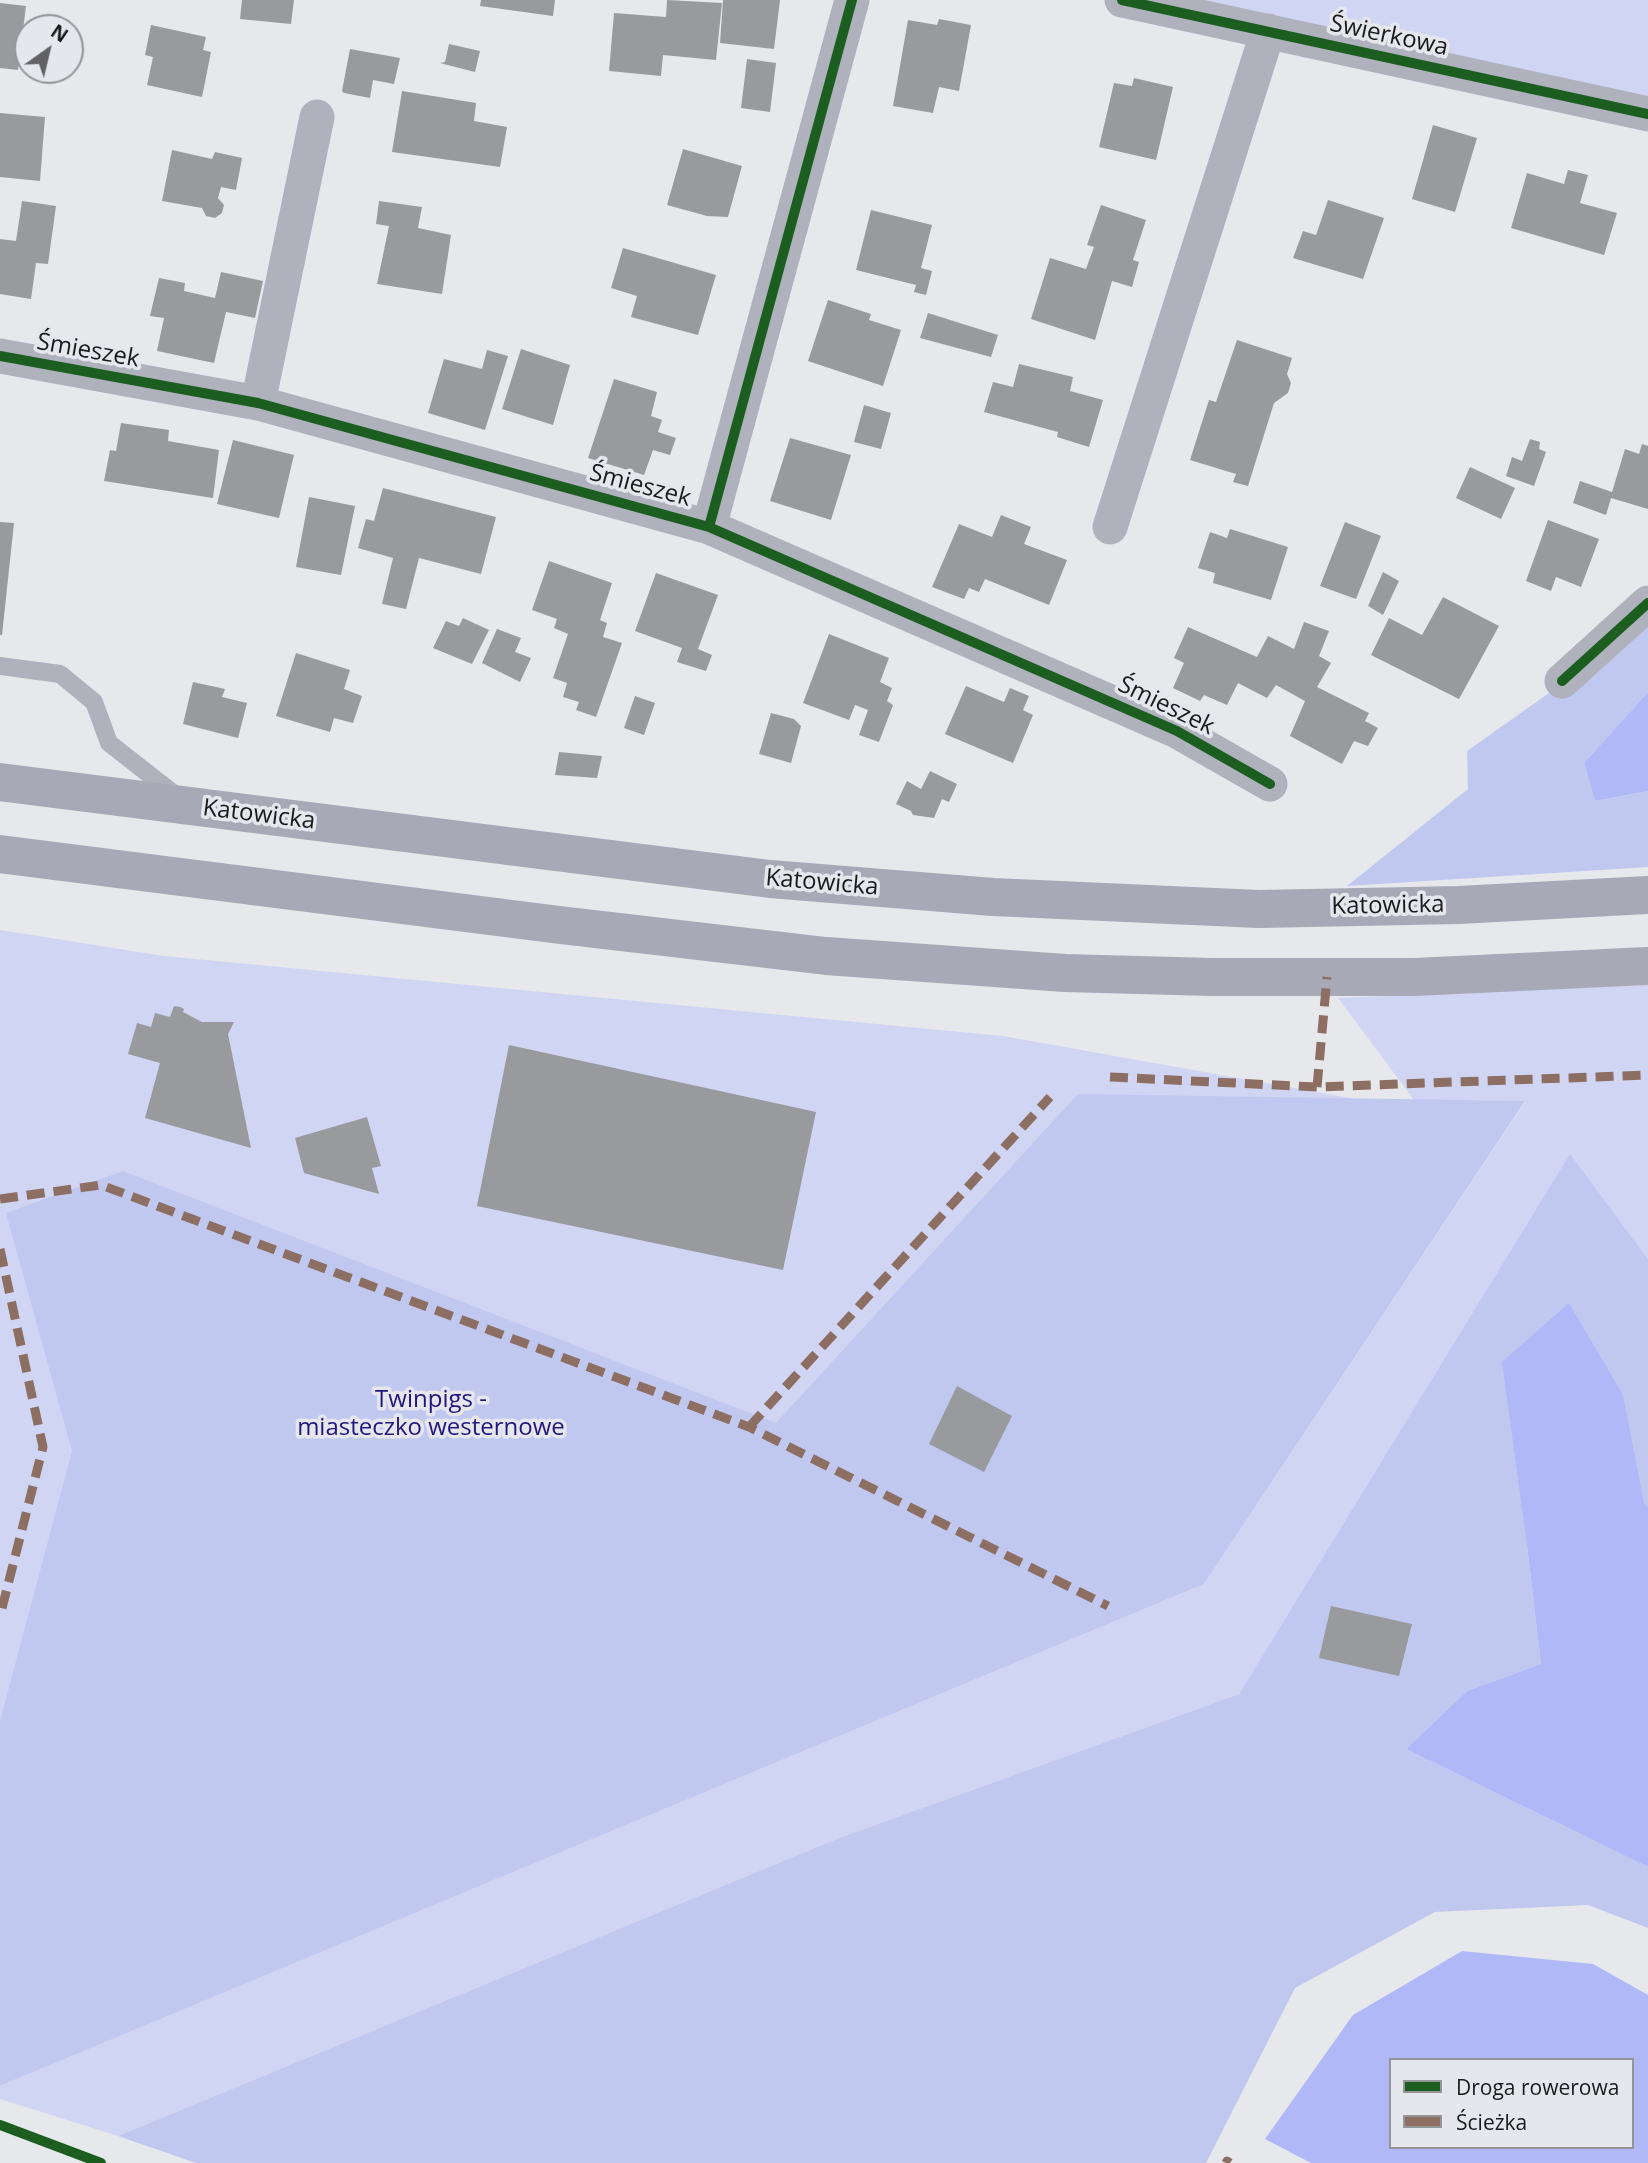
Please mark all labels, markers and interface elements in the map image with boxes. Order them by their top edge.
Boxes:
street label: Świerkowa [1327,9,1451,63]
north arrow [14,14,84,84]
text: N [46,18,73,48]
street label: Śmieszek [34,328,142,374]
street label: Śmieszek [586,459,694,513]
street label: Śmieszek [1113,670,1219,742]
street label: Katowicka [201,794,317,836]
street label: Katowicka [764,864,880,902]
street label: Katowicka [1331,891,1445,921]
park label: Twinpigs - miasteczko westernowe [297,1386,565,1442]
legend [1389,2058,1634,2149]
text: Droga rowerowa [1456,2073,1619,2101]
text: Ścieżka [1456,2108,1527,2136]

